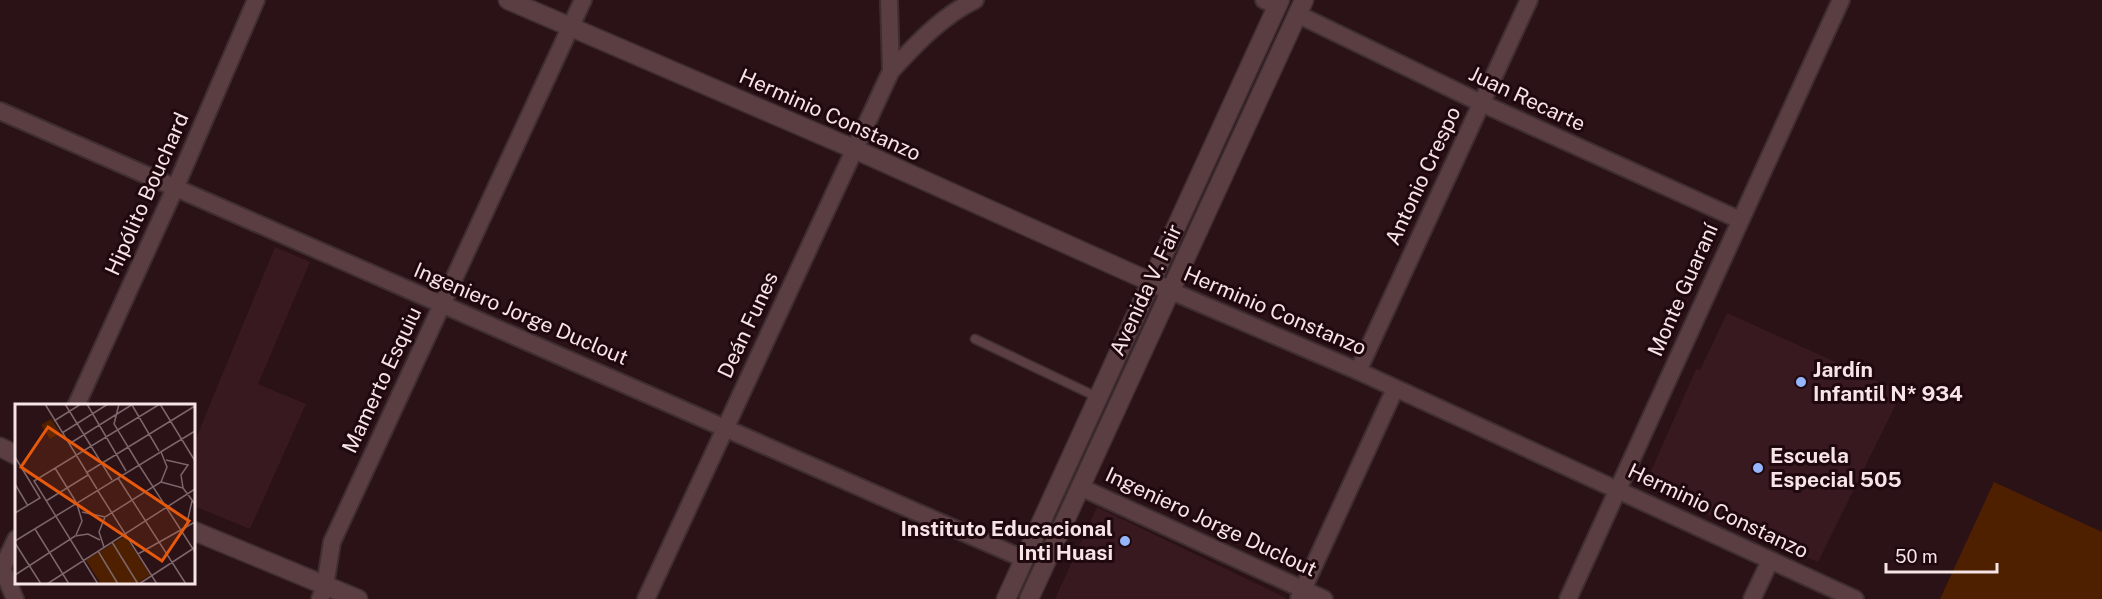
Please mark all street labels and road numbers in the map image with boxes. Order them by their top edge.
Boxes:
street label: Juan Recarte [1465,61,1589,136]
street label: Herminio Constanzo [736,63,925,166]
street label: Antonio Crespo [1380,103,1466,249]
street label: Hipólito Bouchard [99,108,194,279]
street label: Monte Guaraní [1642,219,1723,360]
street label: Avenida V. Fair [1104,220,1187,360]
street label: Ingeniero Jorge Duclout [410,257,632,370]
street label: Herminio Constanzo [1180,261,1370,360]
street label: Deán Funes [712,268,783,382]
street label: Mamerto Esquiu [337,303,426,457]
street label: Herminio Constanzo [1624,458,1812,563]
street label: Ingeniero Jorge Duclout [1102,462,1321,582]

